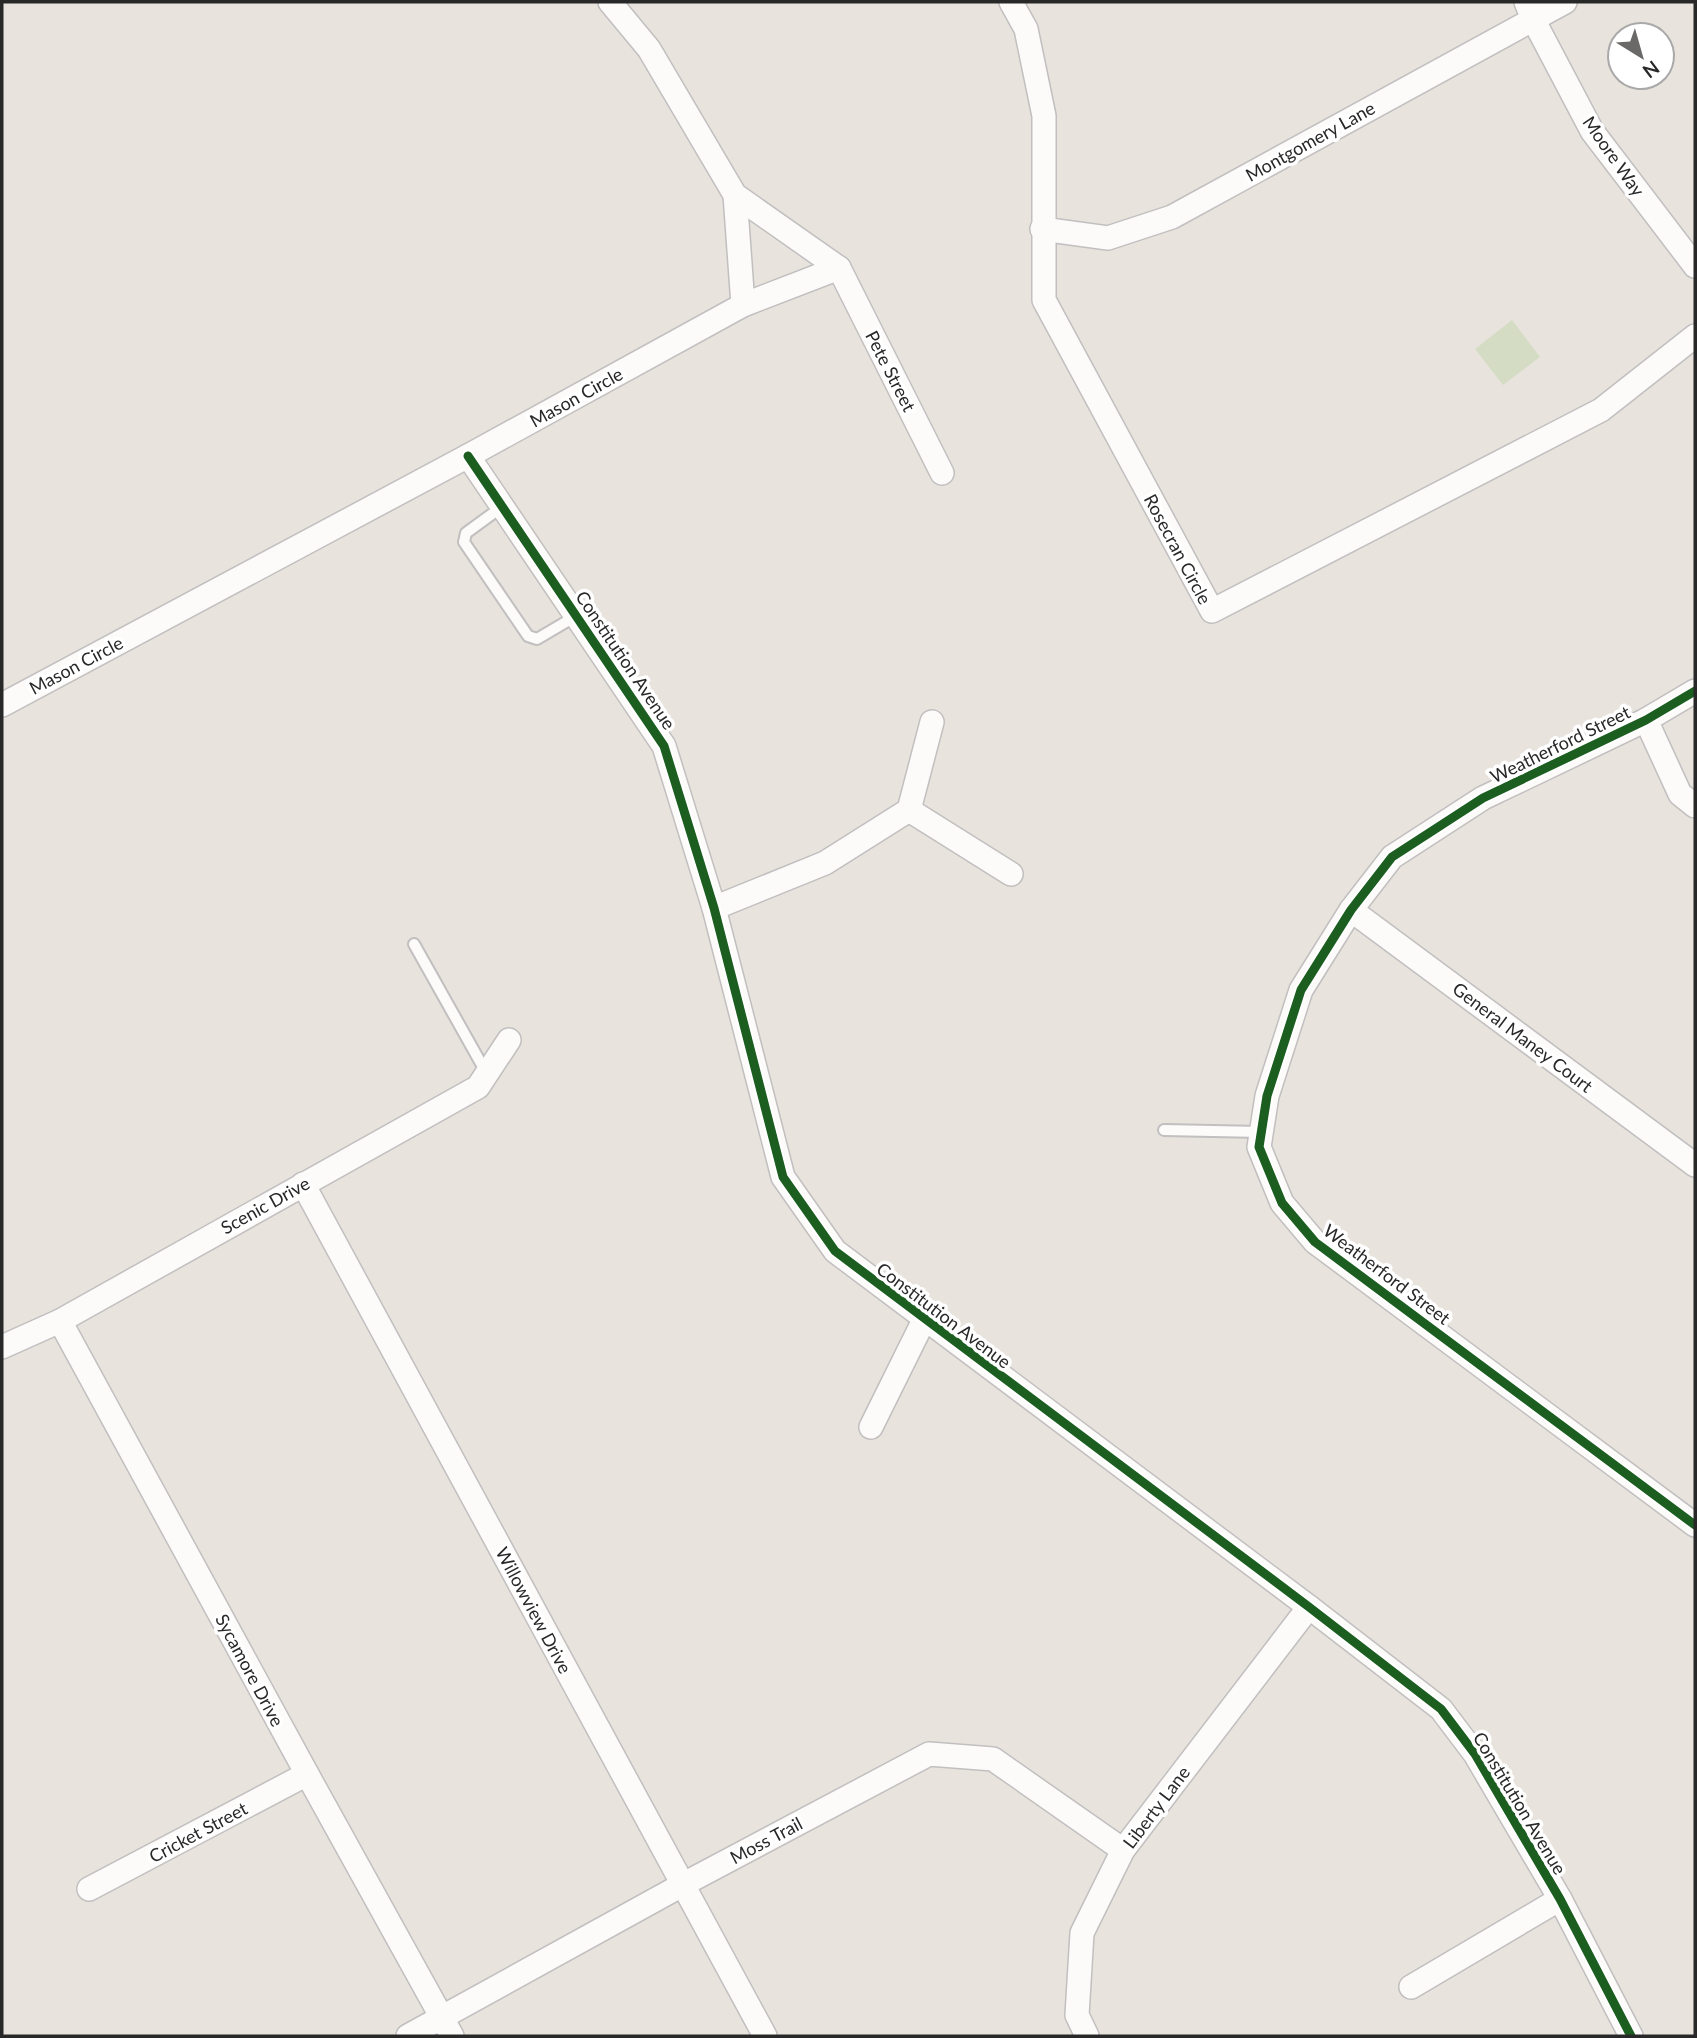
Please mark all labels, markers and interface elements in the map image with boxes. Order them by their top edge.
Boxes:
north arrow [1606,21,1676,91]
text: N [1639,56,1664,84]
street label: Montgomery Lane [1241,96,1379,186]
street label: Moore Way [1578,112,1650,201]
street label: Pete Street [861,327,921,416]
street label: Mason Circle [526,362,626,432]
street label: Rosecran Circle [1140,490,1216,608]
street label: Constitution Avenue [571,587,681,733]
street label: Mason Circle [25,631,127,699]
street label: Weatherford Street [1486,700,1634,787]
street label: General Maney Court [1449,977,1598,1097]
street label: Scenic Drive [217,1172,313,1238]
street label: Weatherford Street [1319,1219,1455,1329]
street label: Constitution Avenue [873,1257,1015,1373]
street label: Willowview Drive [491,1543,577,1677]
street label: Sycamore Drive [211,1610,289,1730]
street label: Constitution Avenue [1469,1728,1571,1878]
street label: Liberty Lane [1118,1762,1194,1852]
street label: Cricket Street [145,1797,251,1867]
street label: Moss Trail [726,1812,806,1868]

